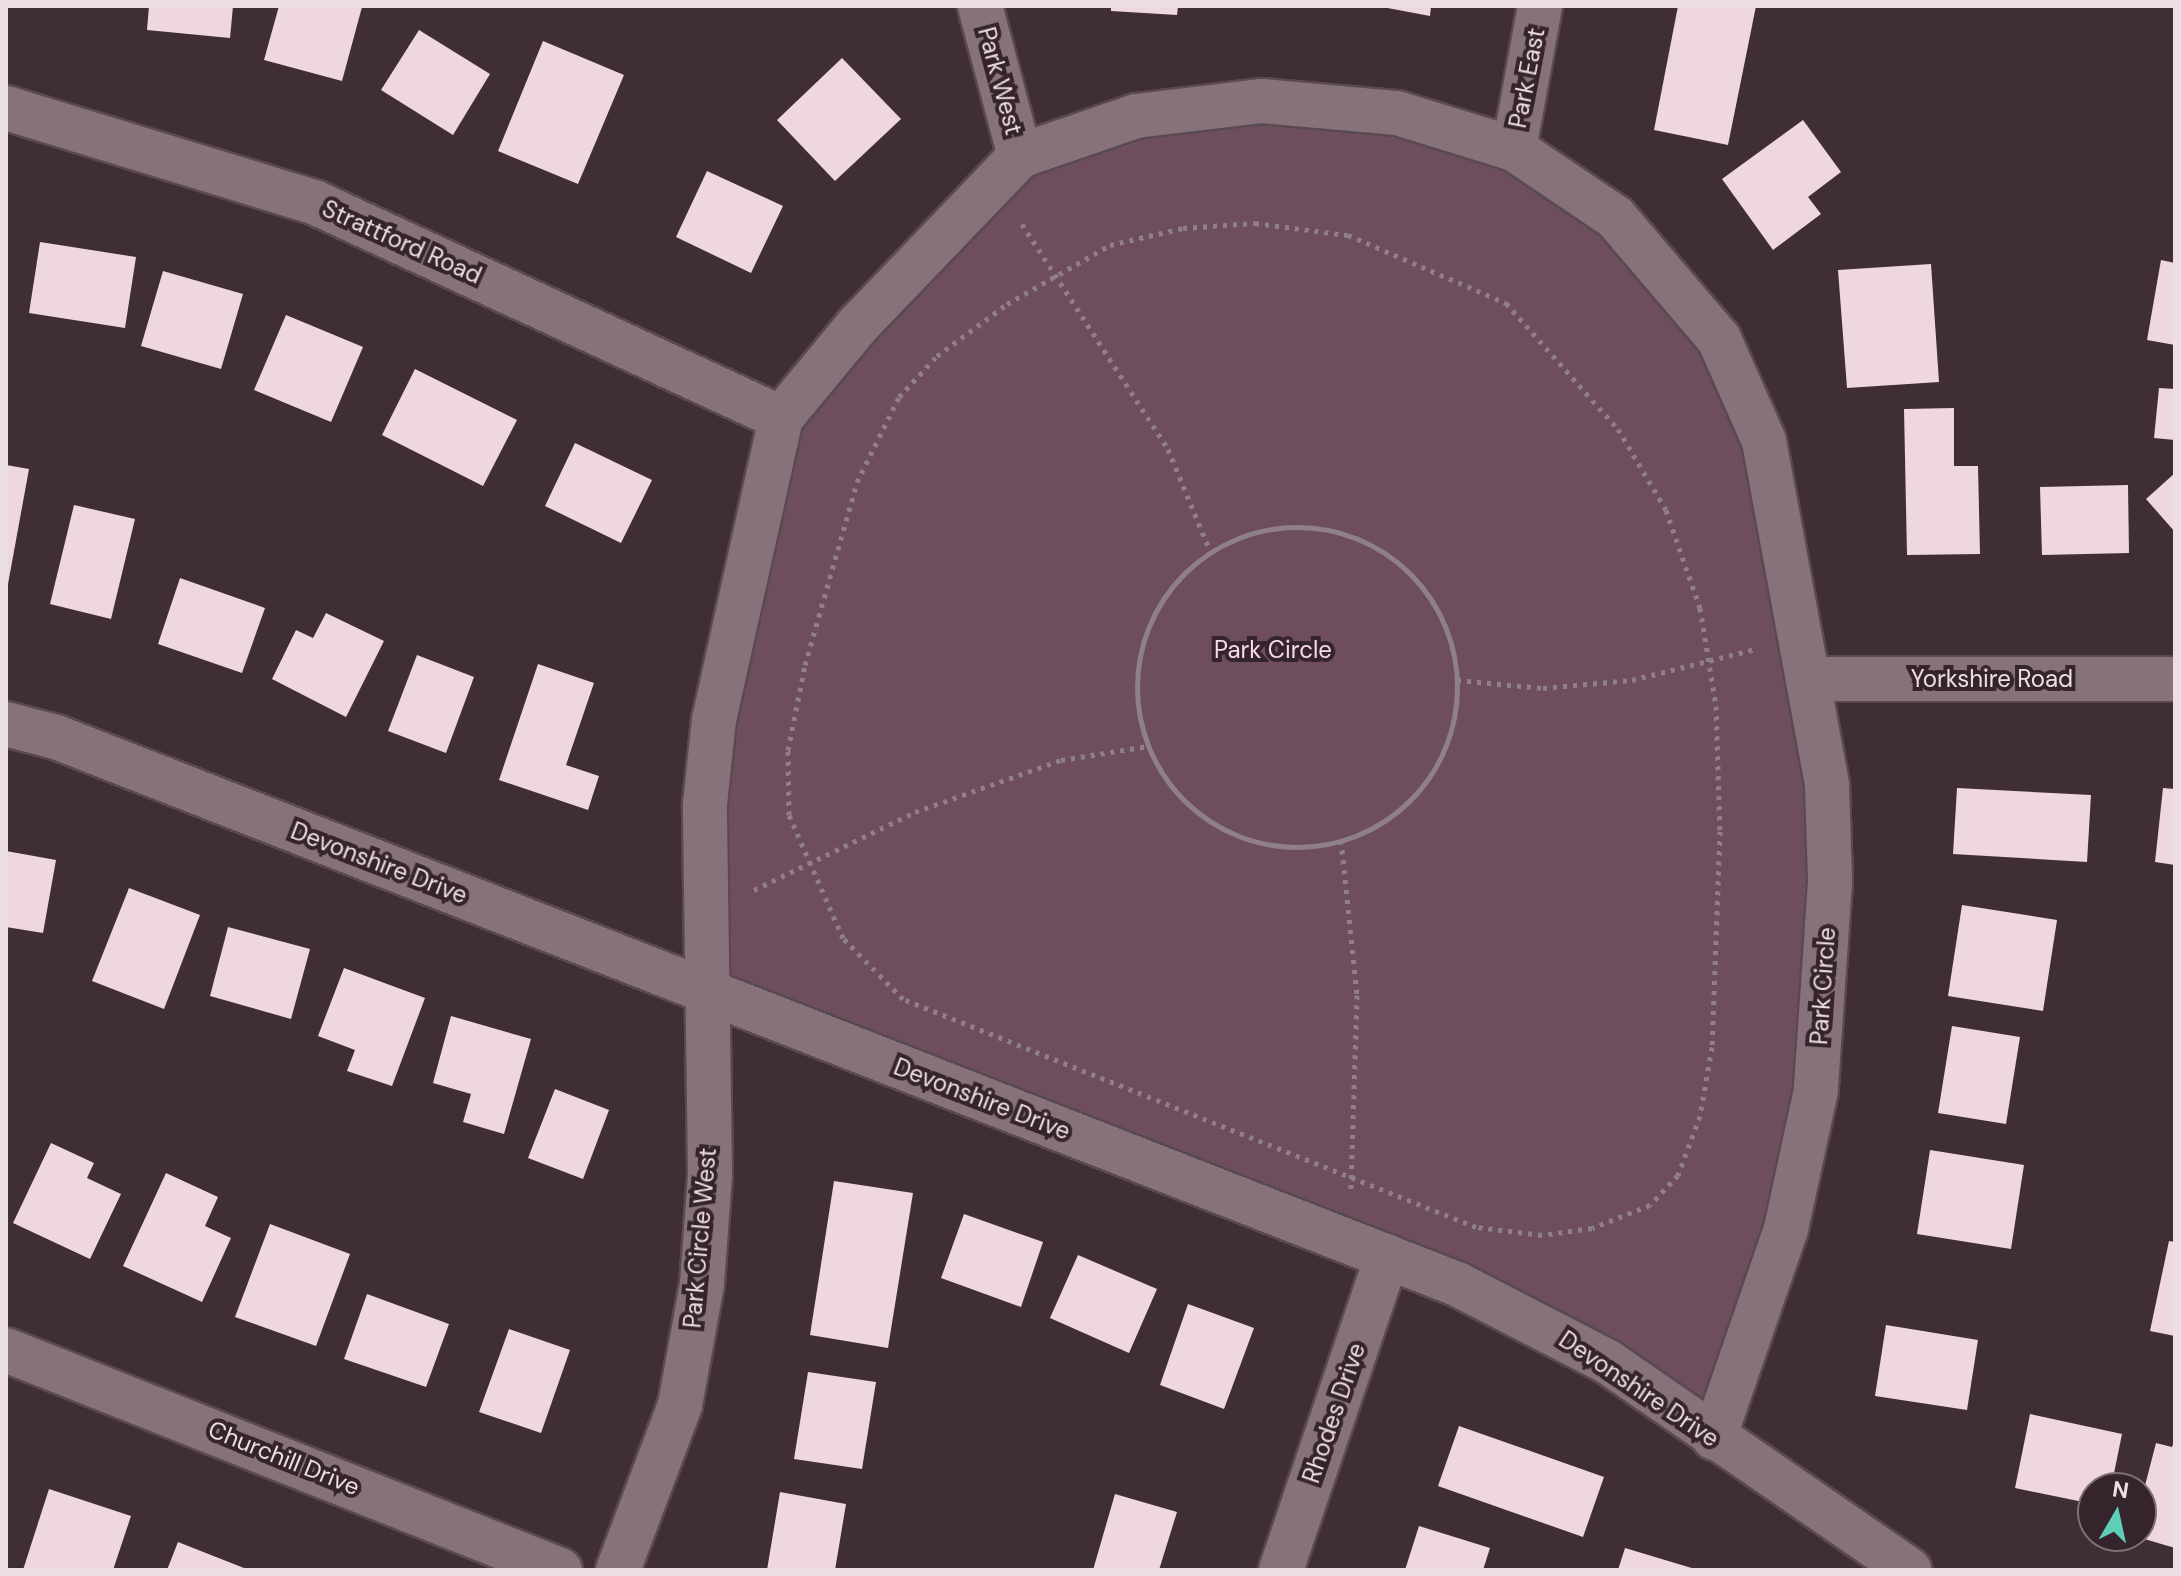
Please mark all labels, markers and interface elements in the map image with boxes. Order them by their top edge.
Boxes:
street label: Park West [972,24,1028,138]
street label: Park East [1503,26,1551,130]
street label: Strattford Road [318,194,486,290]
park label: Park Circle [1214,636,1332,664]
street label: Yorkshire Road [1911,665,2073,693]
street label: Devonshire Drive [287,816,471,910]
street label: Park Circle [1805,926,1841,1046]
street label: Devonshire Drive [890,1052,1074,1146]
street label: Park Circle West [678,1147,722,1329]
street label: Devonshire Drive [1554,1325,1724,1453]
street label: Rhodes Drive [1297,1339,1371,1487]
street label: Churchill Drive [204,1415,364,1501]
north arrow [2077,1472,2157,1552]
text: N [2110,1474,2131,1505]

